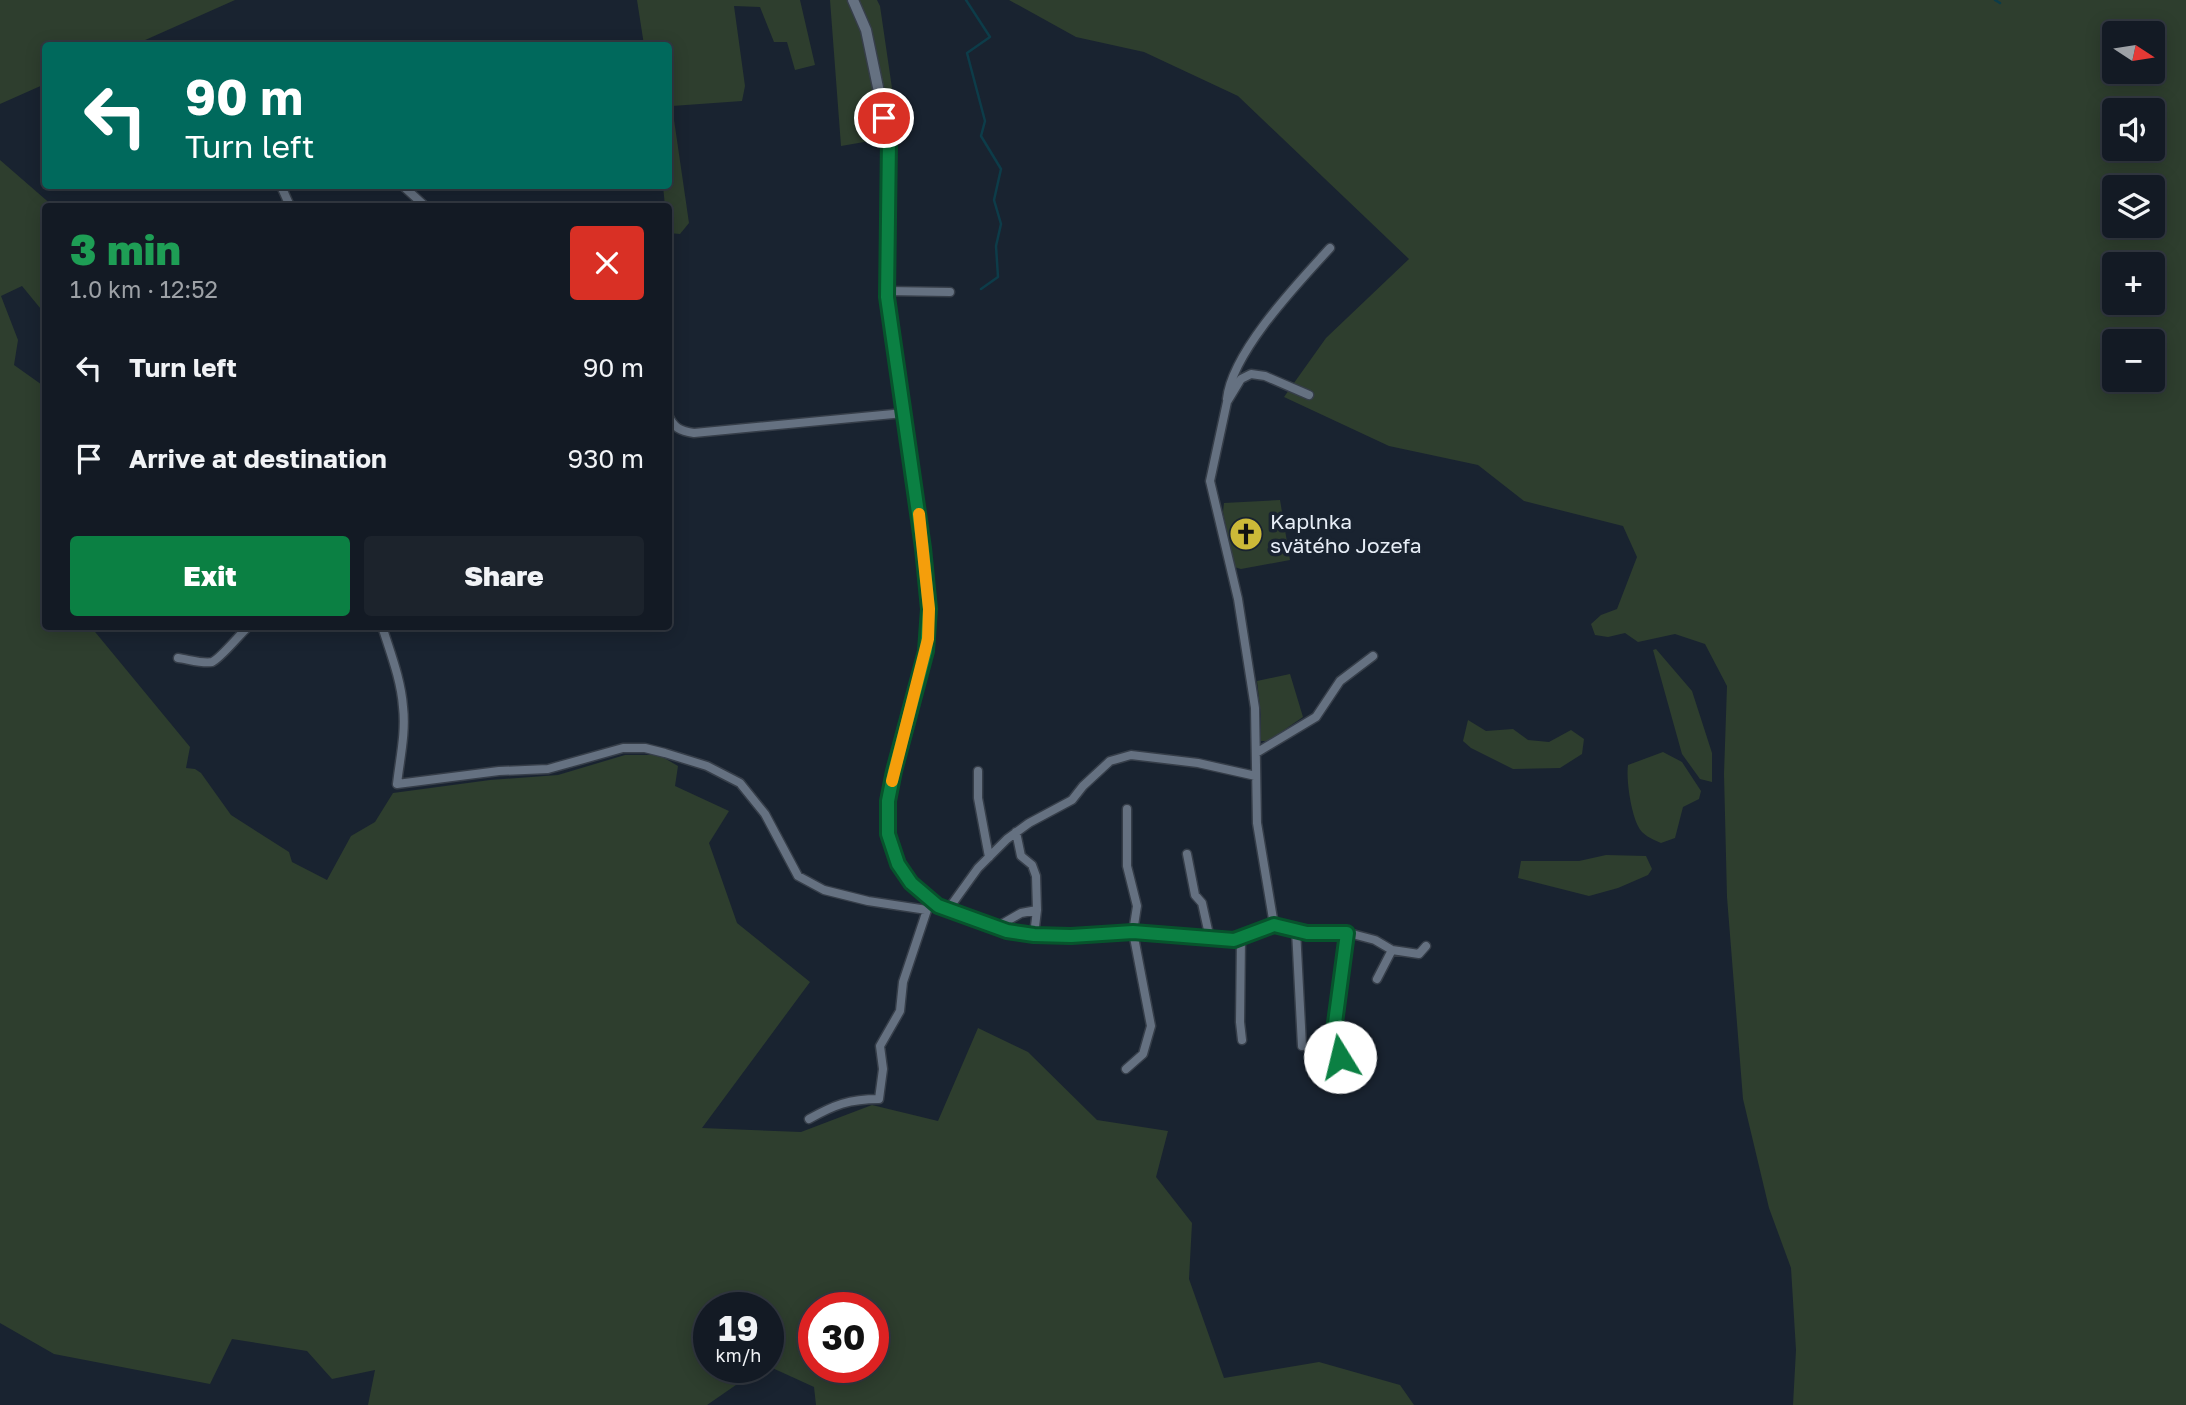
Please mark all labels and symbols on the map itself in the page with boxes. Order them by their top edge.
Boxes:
north arrow [2102,21,2165,84]
pin [854,88,914,148]
place label: Kaplnka svätého Jozefa [1270,508,1422,558]
church icon: Kaplnka svätého Jozefa [1227,515,1265,553]
position arrow [1303,1020,1377,1094]
speed limit sign: 30 [798,1292,889,1383]

